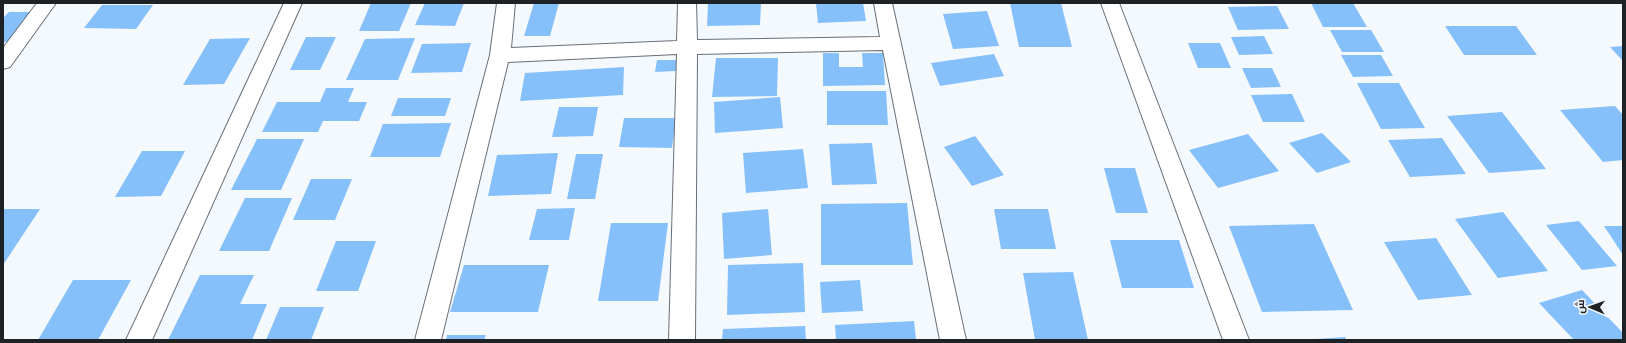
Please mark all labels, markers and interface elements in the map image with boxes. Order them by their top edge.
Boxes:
north arrow [1570,287,1610,327]
text: ش [1572,299,1588,314]

